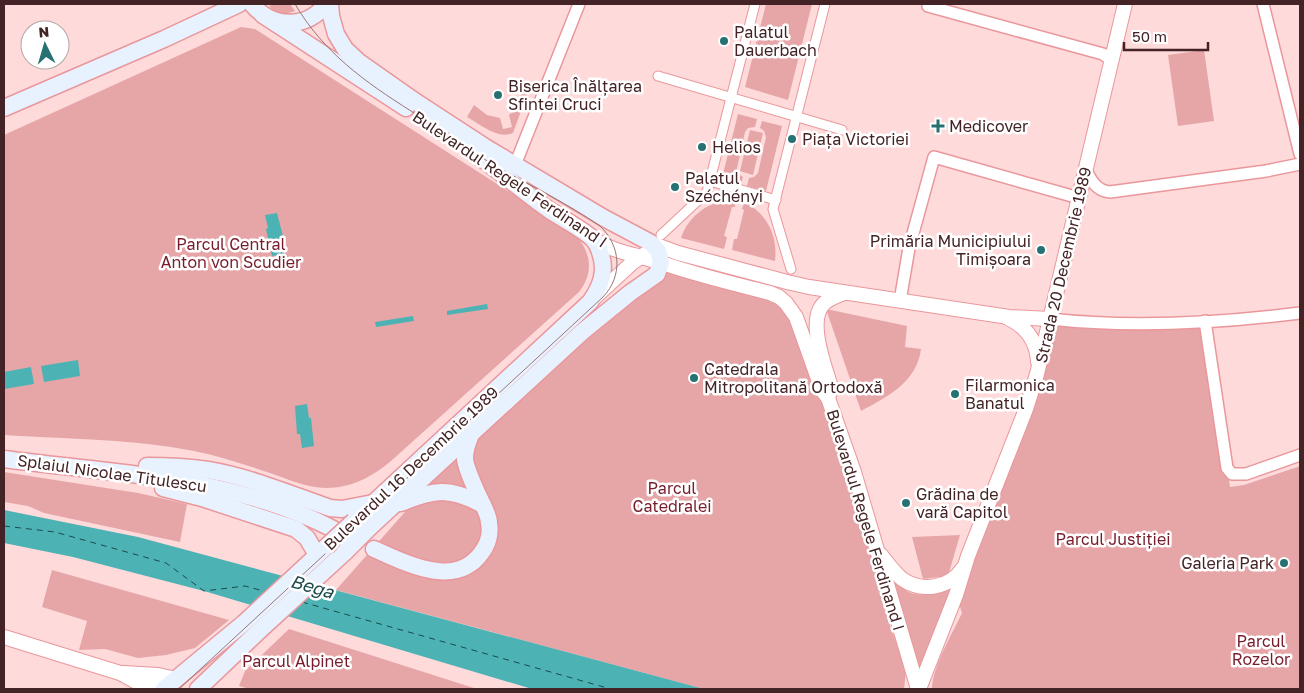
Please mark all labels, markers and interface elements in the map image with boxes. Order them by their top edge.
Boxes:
north arrow [20,20,70,70]
scale bar [1124,20,1208,52]
place label: Palatul Dauerbach [734,22,817,60]
text: N [38,23,50,40]
text: 50 m [1132,27,1167,45]
marker: Palatul Dauerbach [718,35,730,47]
place label: Biserica Înălțarea Sfintei Cruci [508,76,642,114]
marker: Biserica Înălțarea Sfintei Cruci [492,89,504,101]
street label: Bulevardul Regele Ferdinand I [409,106,611,252]
place label: Medicover [949,116,1028,136]
marker: Medicover [931,119,945,133]
place label: Piața Victoriei [802,129,909,149]
marker: Piața Victoriei [786,133,798,145]
place label: Helios [712,137,761,157]
marker: Helios [696,141,708,153]
street label: Strada 20 Decembrie 1989 [1031,165,1095,365]
place label: Palatul Széchényi [685,168,763,206]
marker: Palatul Széchényi [669,181,681,193]
place label: Primăria Municipiului Timișoara [870,231,1031,269]
park label: Parcul Central Anton von Scudier [161,234,301,272]
marker: Primăria Municipiului Timișoara [1035,244,1047,256]
place label: Catedrala Mitropolitană Ortodoxă [704,359,883,397]
marker: Catedrala Mitropolitană Ortodoxă [688,372,700,384]
place label: Filarmonica Banatul [965,375,1055,413]
street label: Bulevardul 16 Decembrie 1989 [320,382,502,554]
marker: Filarmonica Banatul [949,388,961,400]
street label: Bulevardul Regele Ferdinand I [823,407,909,633]
street label: Splaiul Nicolae Titulescu [16,450,208,496]
park label: Parcul Catedralei [633,478,711,516]
place label: Grădina de vară Capitol [916,484,1008,522]
marker: Grădina de vară Capitol [900,497,912,509]
park label: Parcul Justiției [1056,529,1170,549]
place label: Galeria Park [1181,553,1274,573]
marker: Galeria Park [1278,557,1290,569]
water label: Bega [288,569,337,603]
park label: Parcul Rozelor [1232,631,1290,669]
park label: Parcul Alpinet [242,651,350,671]

